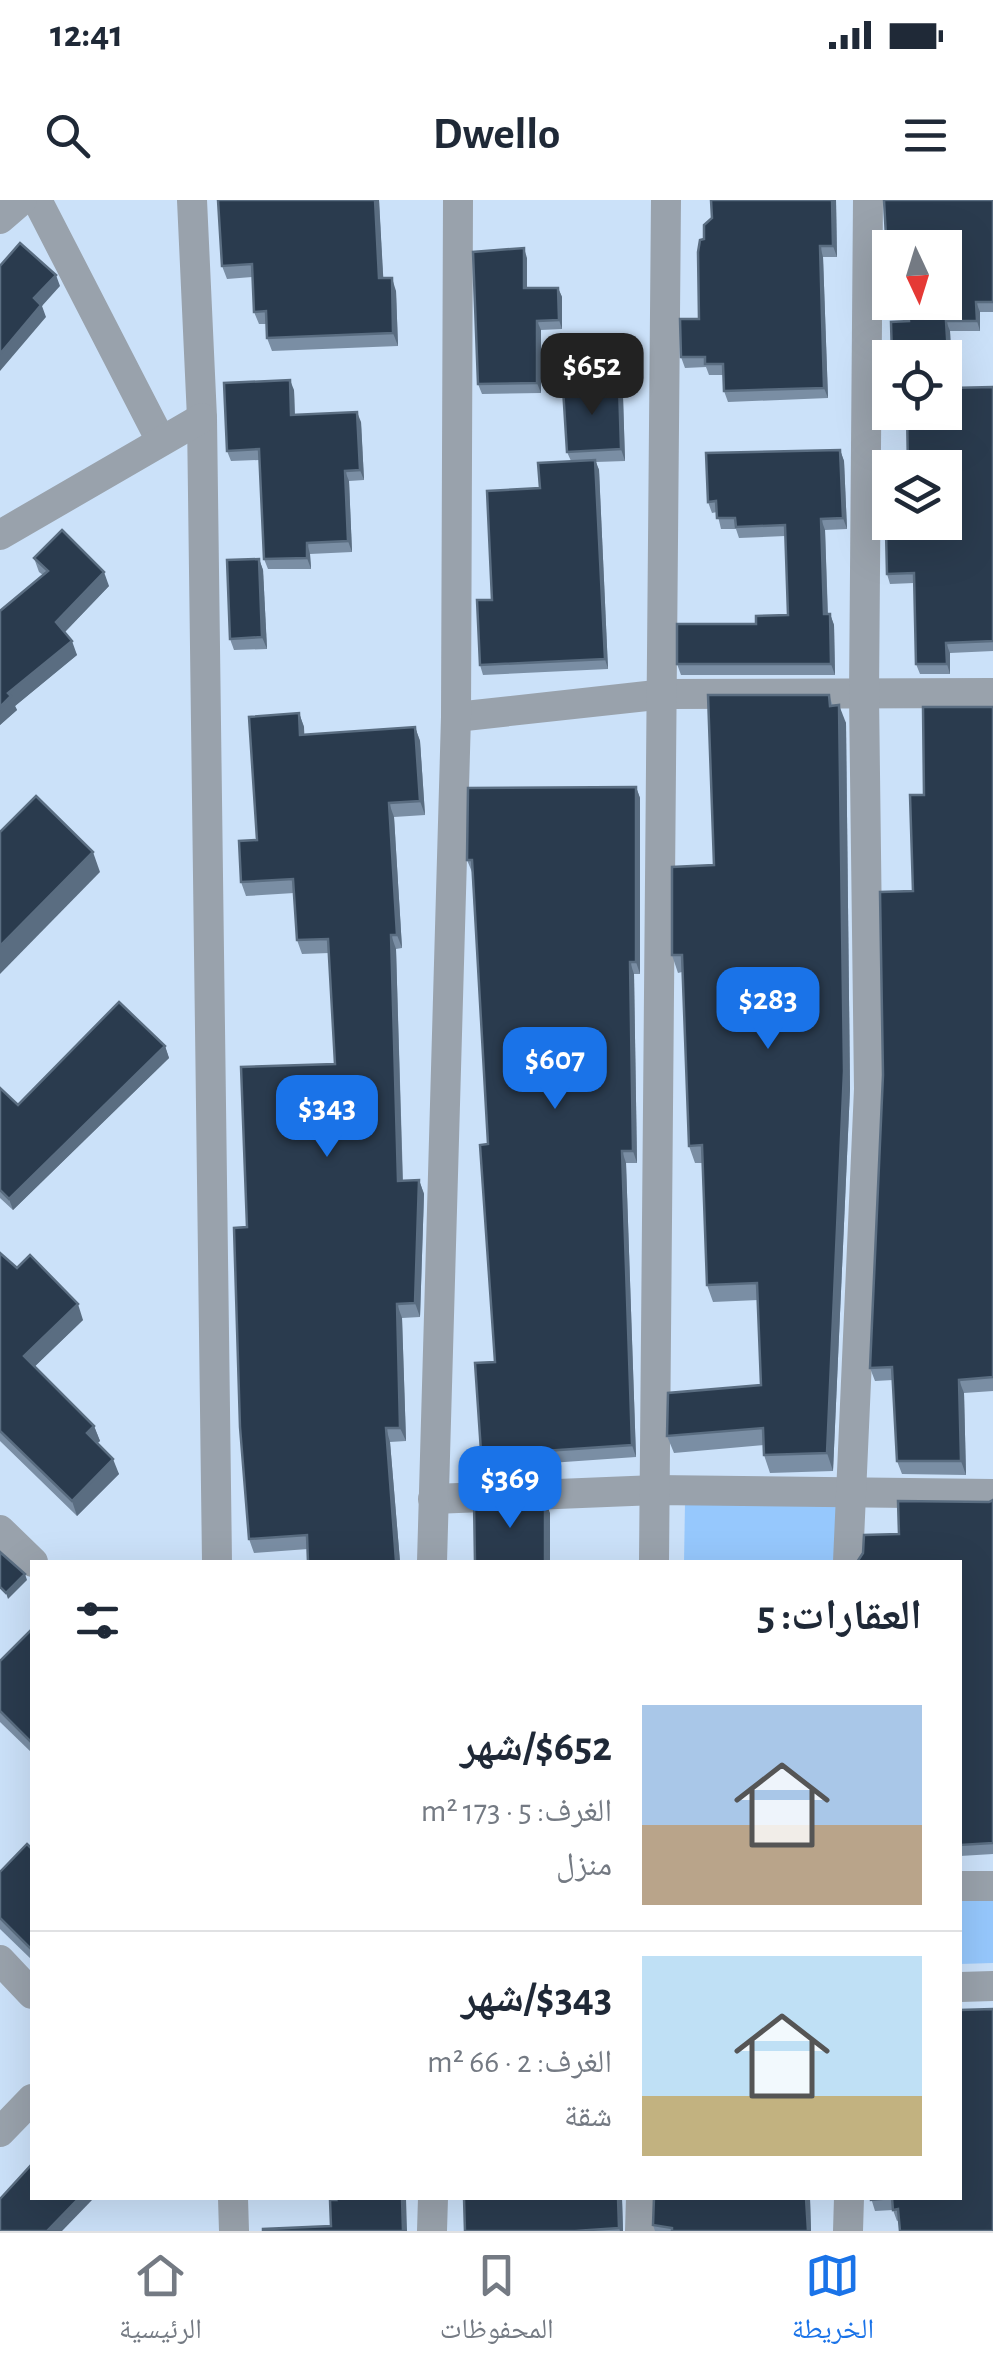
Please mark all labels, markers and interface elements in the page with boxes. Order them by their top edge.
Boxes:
text: 12:41 [50,16,123,54]
icon: search [40,108,95,163]
icon: menu [898,108,953,163]
text: Dwello [433,112,560,157]
north arrow [872,230,962,320]
map controls [872,230,962,540]
pin: $652 [533,333,651,418]
button: locate [872,340,962,430]
text: $652 [563,349,621,381]
button: layers [872,450,962,540]
pin: $283 [709,967,827,1052]
text: $283 [738,983,798,1015]
pin: $607 [496,1027,614,1112]
text: $607 [525,1043,585,1075]
pin: $343 [268,1075,386,1160]
text: $343 [298,1091,356,1123]
pin: $369 [451,1446,569,1531]
text: $369 [480,1462,540,1494]
icon: filters [70,1593,125,1648]
text: العقارات: 5 [757,1595,922,1637]
text: $652/شهر [460,1726,612,1768]
icon: home [722,1745,842,1865]
text: الغرف: 5 · 173 m² [421,1795,612,1827]
text: منزل [556,1849,612,1881]
text: $343/شهر [461,1977,612,2019]
icon: home [722,1996,842,2116]
text: الغرف: 2 · 66 m² [427,2046,612,2078]
text: شقة [564,2100,612,2132]
tab: الرئيسية [119,2248,202,2356]
tab: المحفوظات [440,2248,554,2356]
tab: الخريطة [792,2248,874,2356]

